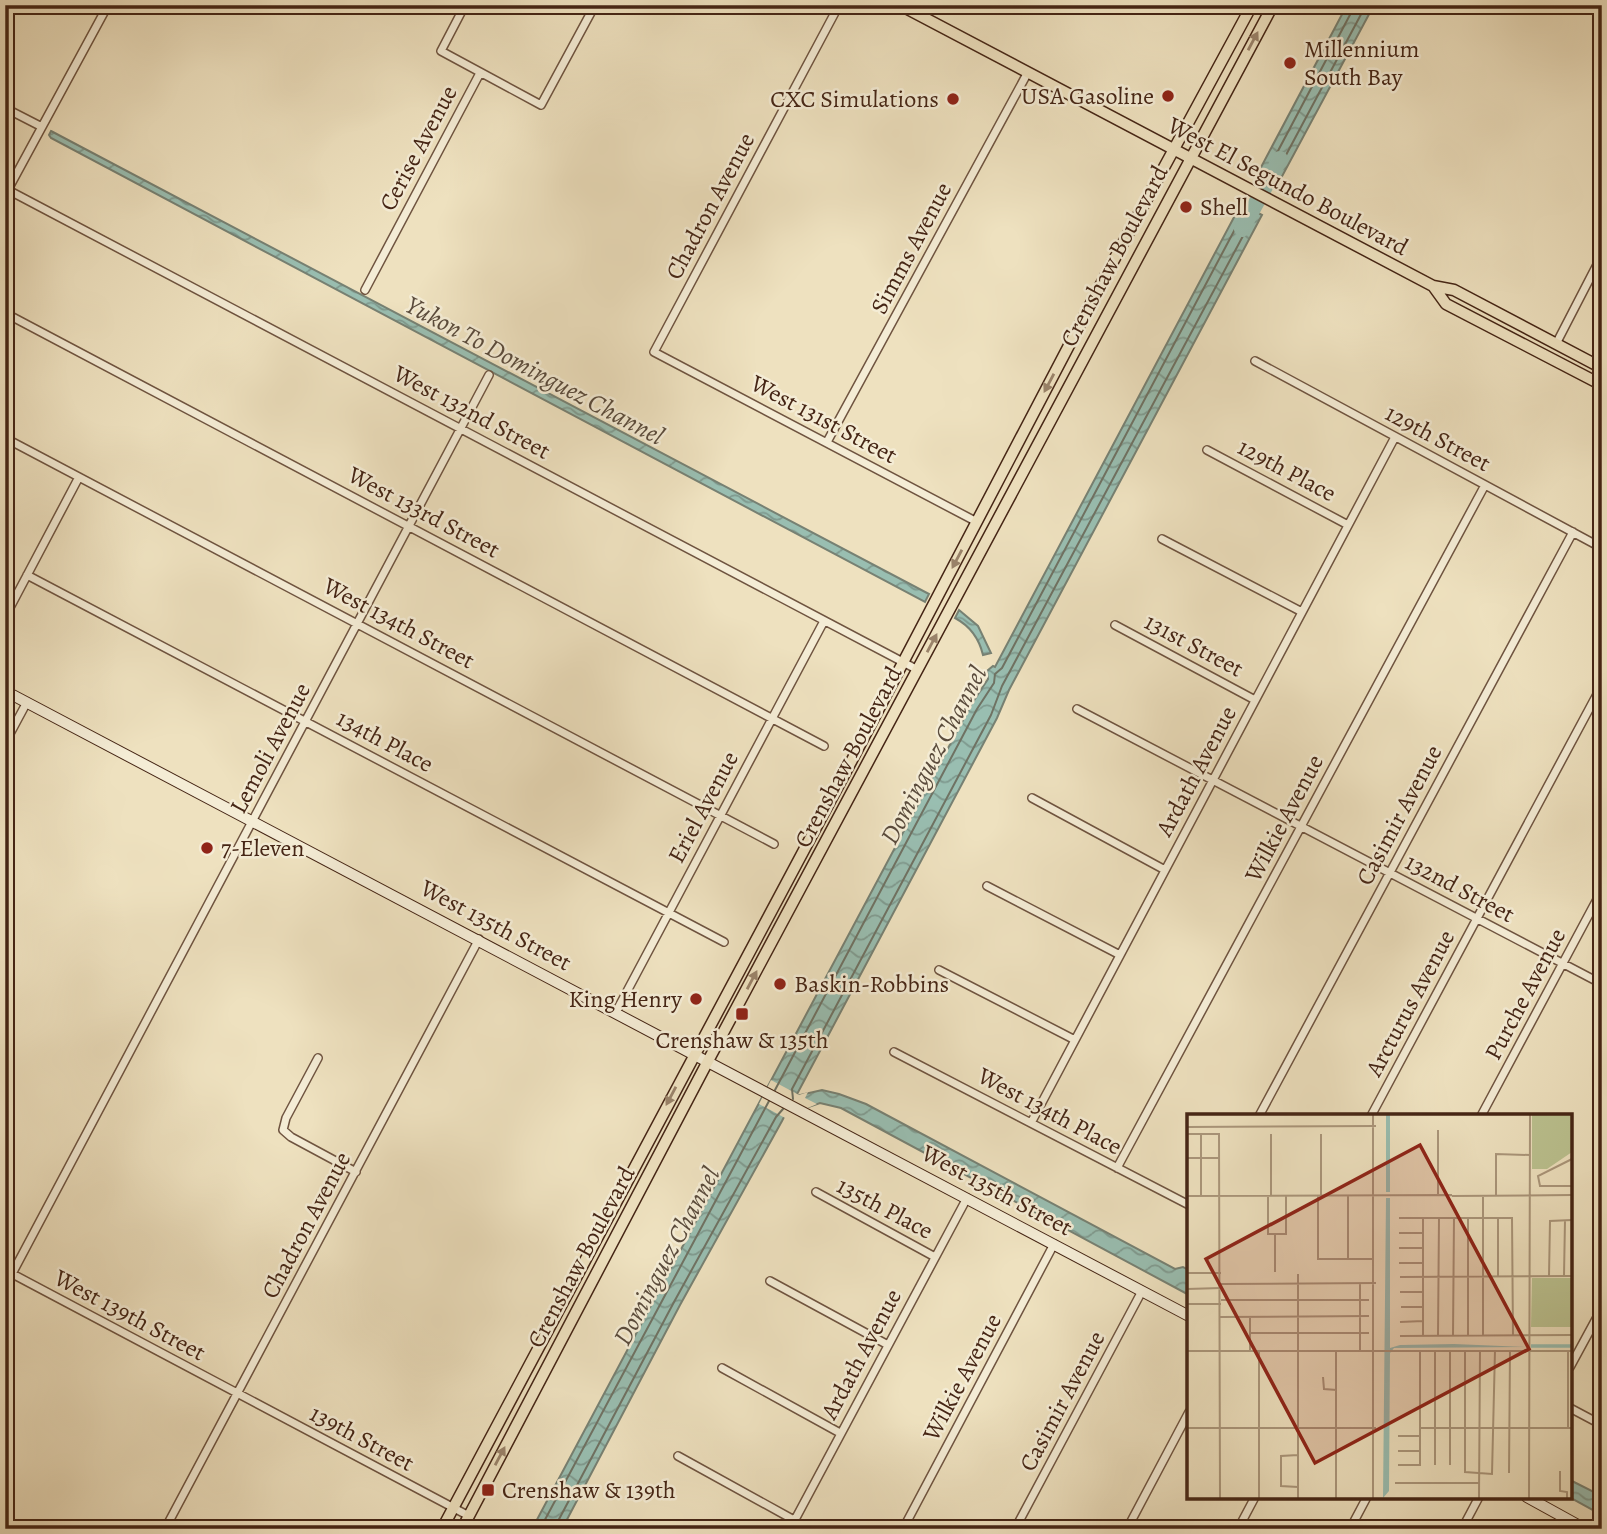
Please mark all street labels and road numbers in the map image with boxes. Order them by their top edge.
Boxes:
street label: Cerise Avenue [372,80,464,216]
street label: West El Segundo Boulevard [1161,109,1414,263]
street label: Chadron Avenue [658,127,762,285]
street label: Crenshaw Boulevard [1053,160,1175,352]
street label: Simms Avenue [863,176,959,320]
street label: West 132nd Street [387,357,556,467]
street label: West 131st Street [744,367,903,471]
street label: 129th Street [1380,397,1496,479]
street label: 129th Place [1232,431,1342,509]
street label: West 133rd Street [342,458,505,565]
street label: West 134th Street [317,569,480,676]
street label: 131st Street [1139,606,1249,684]
street label: Crenshaw Boulevard [787,661,909,853]
street label: Lemoli Avenue [222,677,318,819]
street label: Ardath Avenue [1148,700,1244,843]
street label: 134th Place [331,702,439,780]
street label: Casimir Avenue [1349,739,1449,891]
street label: Eriel Avenue [660,746,746,868]
street label: Wilkie Avenue [1237,749,1331,888]
street label: 132nd Street [1400,846,1520,930]
street label: West 135th Street [414,871,577,978]
street label: Purche Avenue [1477,922,1573,1066]
street label: Arcturus Avenue [1357,924,1462,1083]
street label: West 134th Place [971,1059,1128,1162]
street label: West 135th Street [915,1136,1078,1243]
street label: Chadron Avenue [254,1146,358,1304]
street label: Crenshaw Boulevard [520,1161,642,1353]
street label: 135th Place [831,1169,939,1247]
street label: West 139th Street [48,1261,211,1368]
street label: Ardath Avenue [813,1283,909,1426]
street label: Wilkie Avenue [915,1308,1009,1447]
street label: Casimir Avenue [1012,1325,1112,1477]
street label: 139th Street [304,1397,420,1479]

